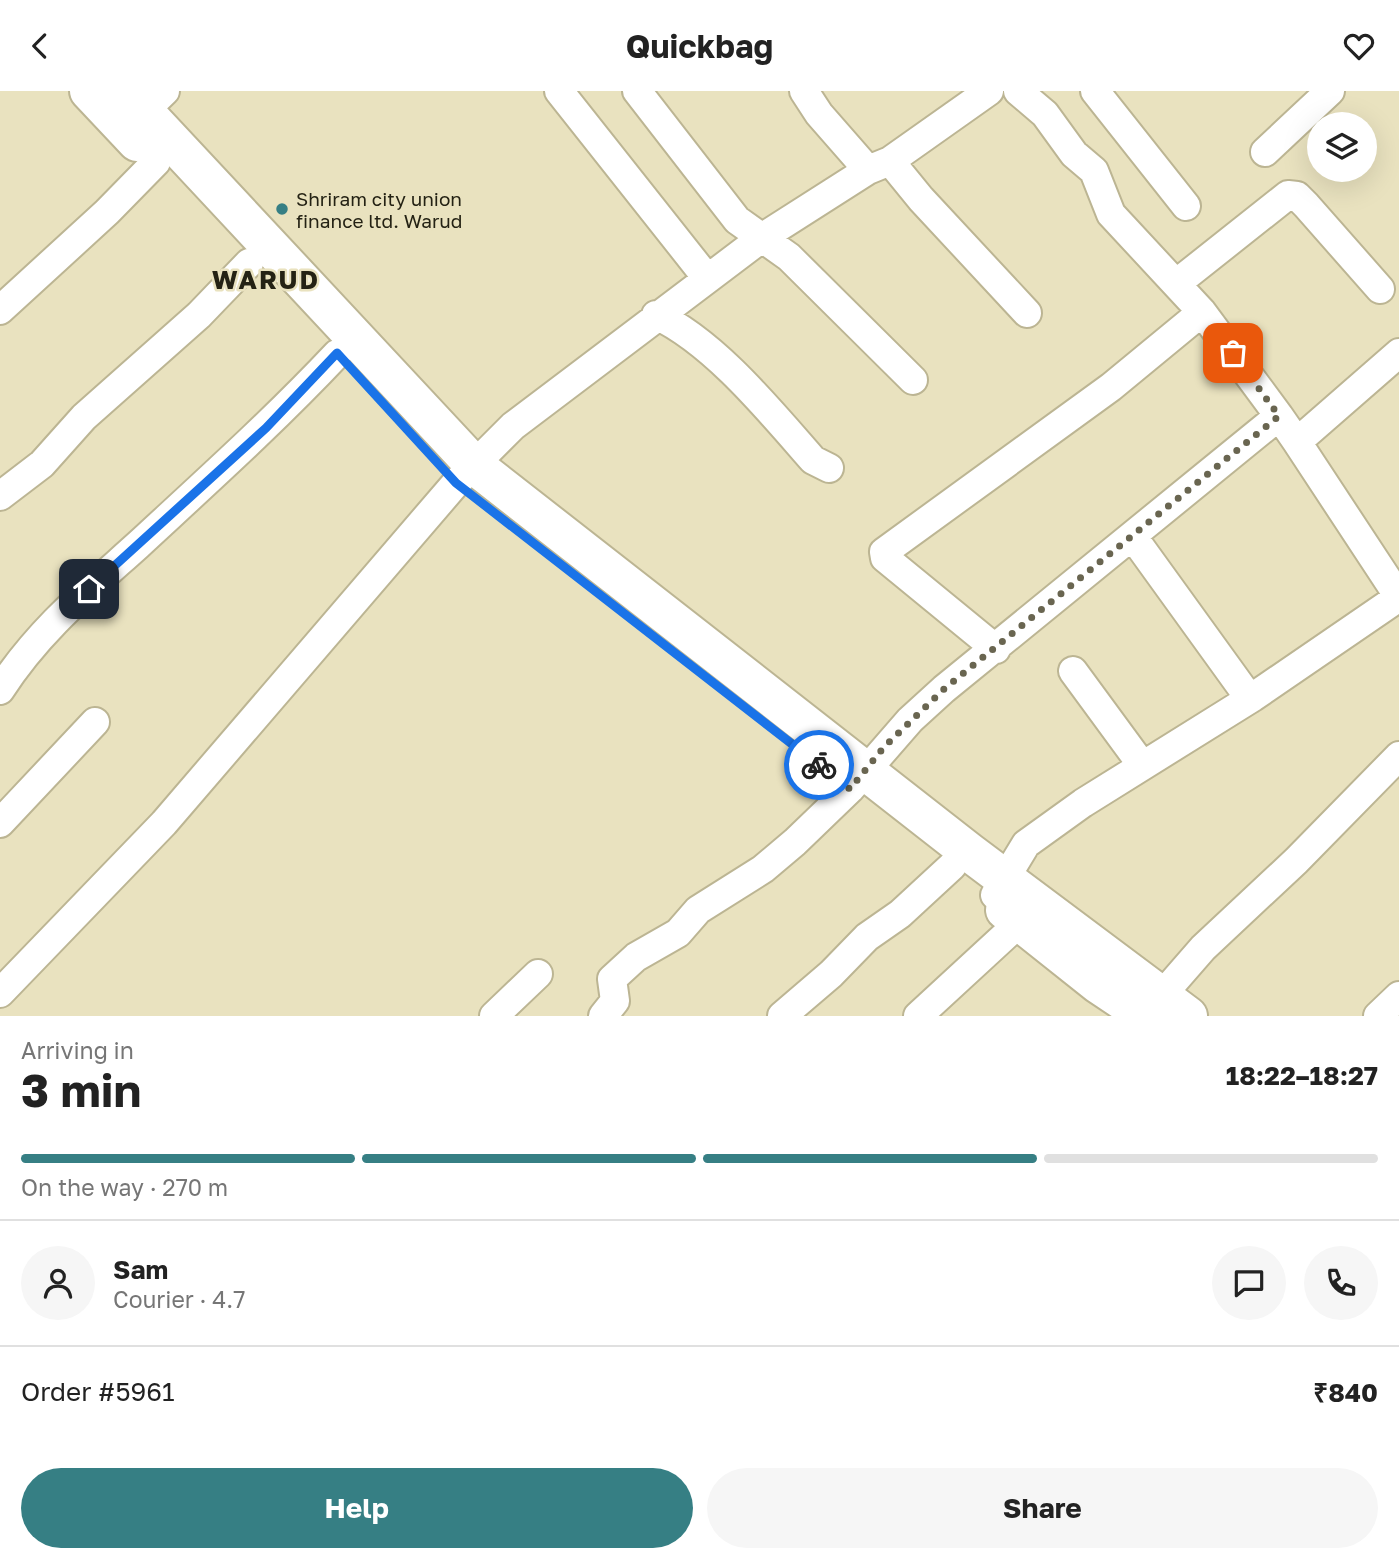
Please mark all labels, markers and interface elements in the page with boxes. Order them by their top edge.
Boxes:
icon: back [21,27,59,65]
text: Quickbag [626,27,773,65]
icon: heart [1340,27,1378,65]
map controls [1307,112,1377,182]
button: layers [1307,112,1377,182]
place label: Shriram city union finance ltd. Warud [296,187,463,232]
marker: Shriram city union finance ltd. Warud [274,201,290,217]
district label: WARUD [212,264,320,295]
pin [1203,323,1263,383]
icon: bag [1214,334,1252,372]
pin [59,559,119,619]
icon: home [70,570,108,608]
courier [784,730,854,800]
icon: bike [800,746,838,784]
text: Arriving in [21,1036,134,1064]
text: 18:22–18:27 [1226,1060,1378,1091]
text: 3 min [21,1062,141,1117]
text: On the way · 270 m [21,1173,228,1201]
button: person [21,1246,95,1320]
button: chat [1212,1246,1286,1320]
button: phone [1304,1246,1378,1320]
text: Sam [113,1254,168,1285]
text: Courier · 4.7 [113,1285,245,1313]
text: Order #5961 [21,1376,175,1407]
text: ₹840 [1313,1377,1378,1408]
button: Help [21,1468,693,1548]
button: Share [707,1468,1378,1548]

